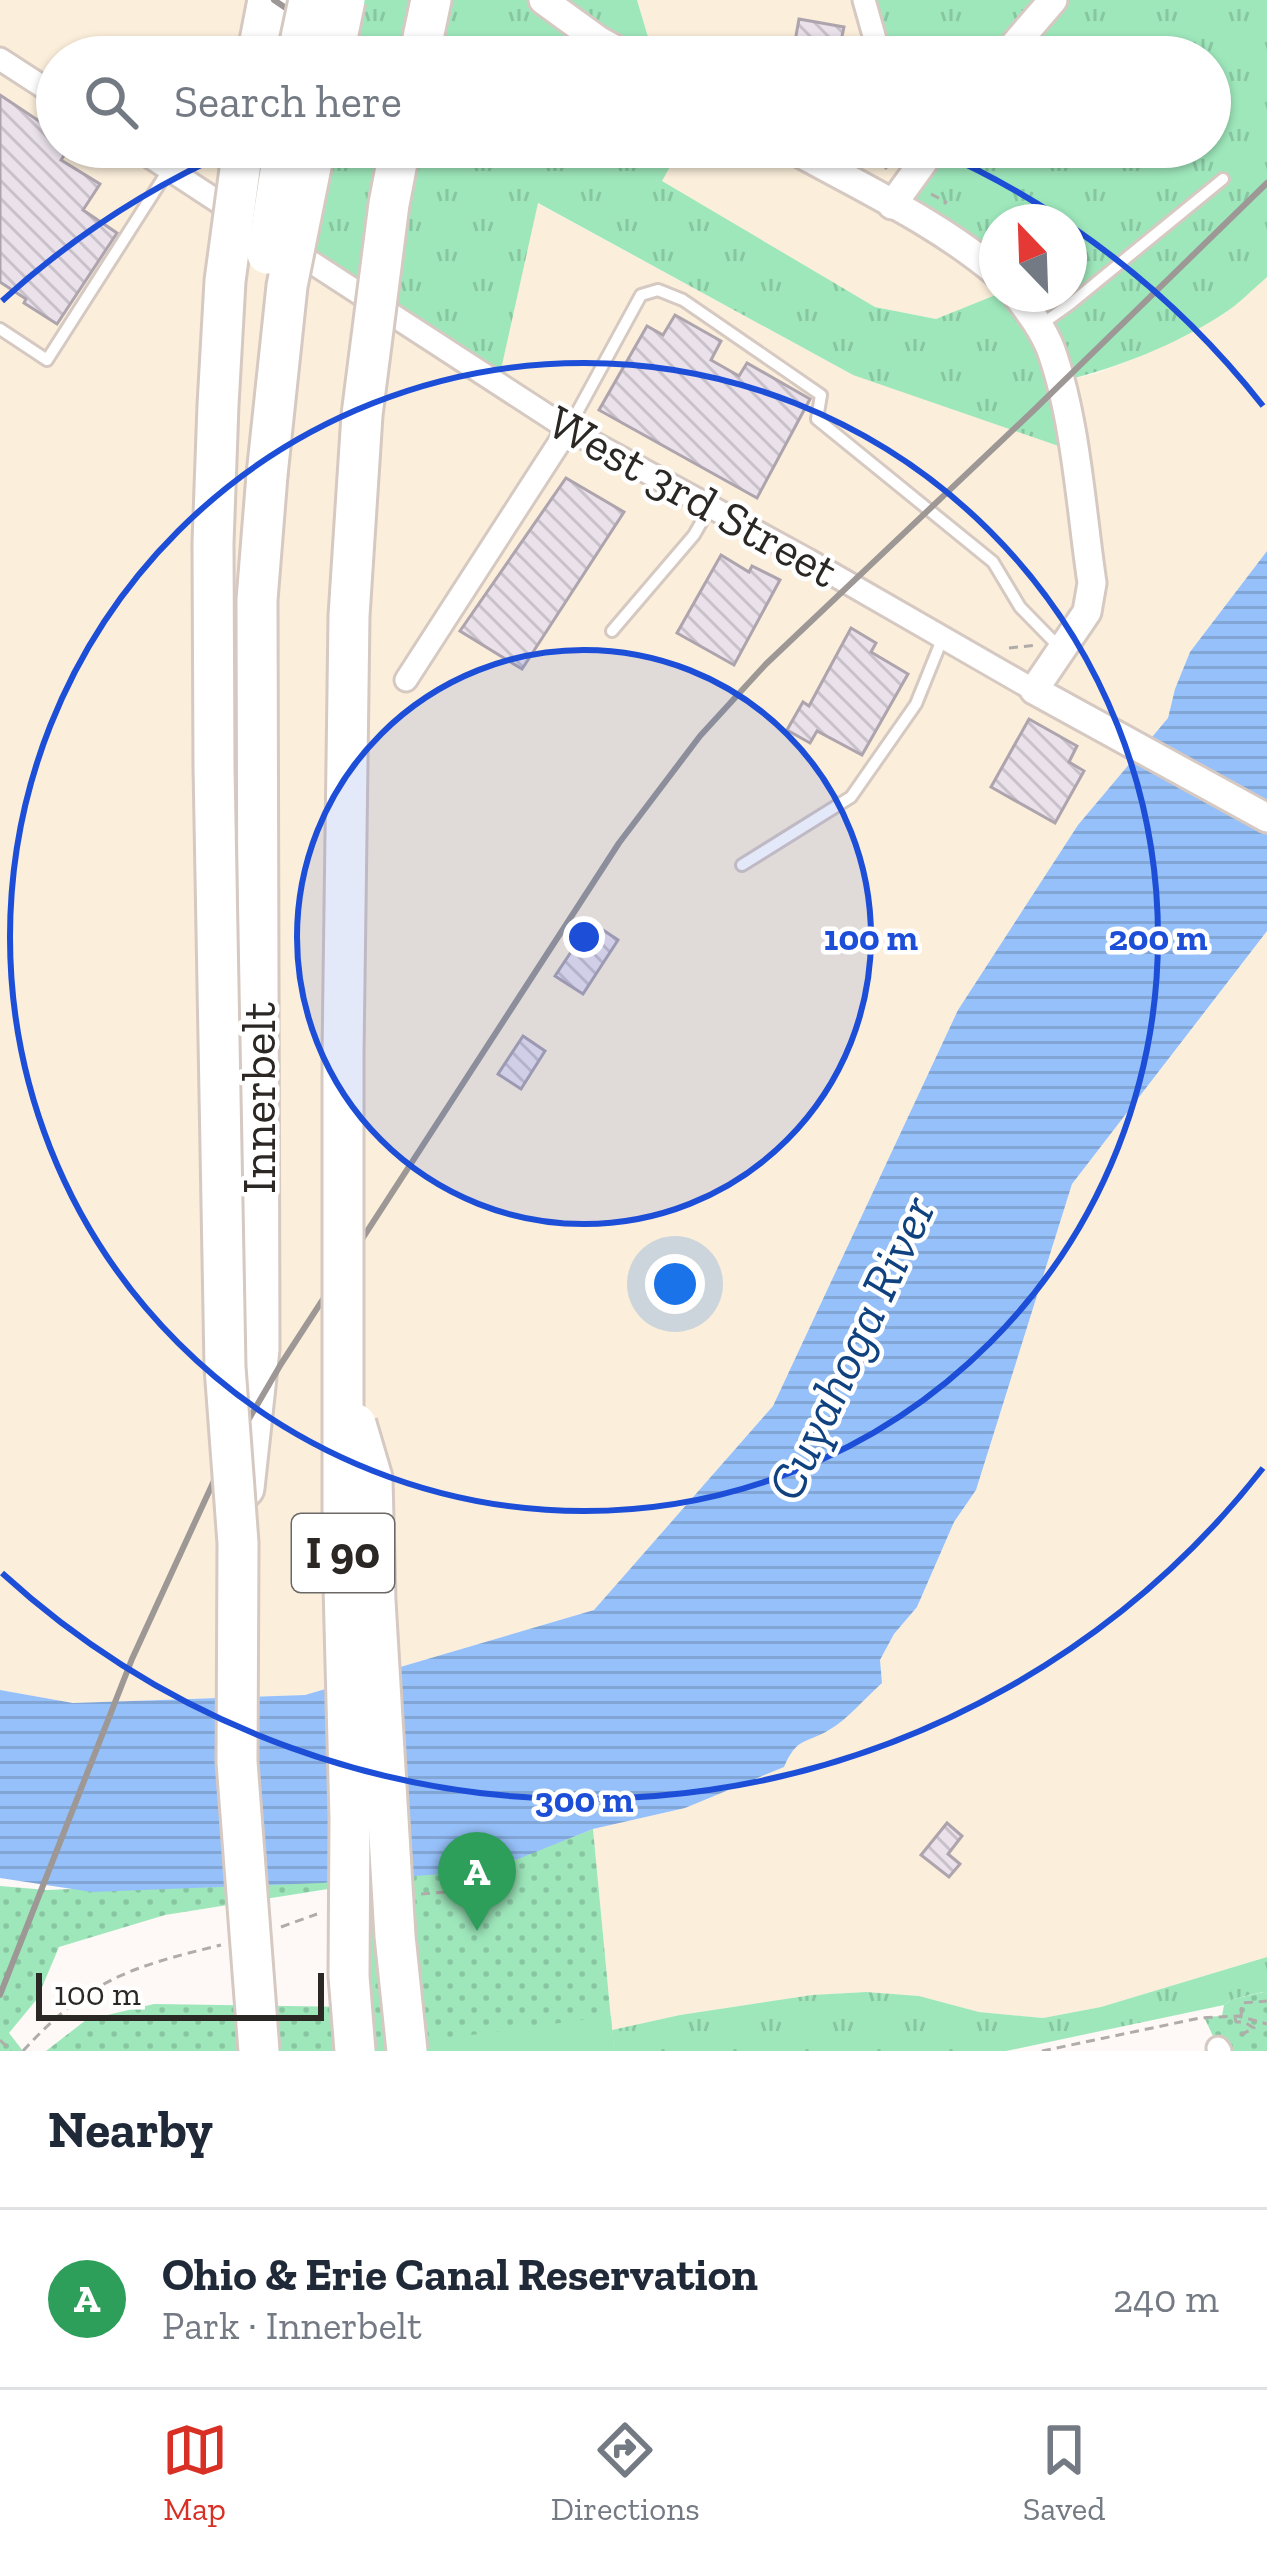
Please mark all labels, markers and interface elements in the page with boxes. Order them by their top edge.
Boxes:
search box [36,36,1231,168]
icon: search [78,69,144,135]
text: Search here [174,75,402,129]
north arrow [979,204,1087,312]
street label: West 3rd Street [538,393,848,599]
centre of rings [563,916,605,958]
text: 100 m [824,916,919,959]
text: 200 m [1108,916,1208,959]
street label: Innerbelt [230,1002,287,1194]
water label: Cuyahoga River [754,1186,948,1510]
your location [645,1254,705,1314]
road number: I 90 [292,1514,394,1592]
text: 300 m [535,1778,634,1821]
pin: A [438,1832,516,1931]
scale bar [36,1967,324,2020]
text: 100 m [54,1974,141,2013]
text: Nearby [48,2099,213,2160]
text: Ohio & Erie Canal Reservation [162,2248,758,2302]
text: A [74,2275,100,2322]
text: 240 m [1113,2275,1219,2322]
text: Park · Innerbelt [162,2302,422,2349]
tab: Map [162,2417,228,2528]
tab: Directions [551,2417,700,2528]
tab: Saved [1023,2417,1105,2528]

